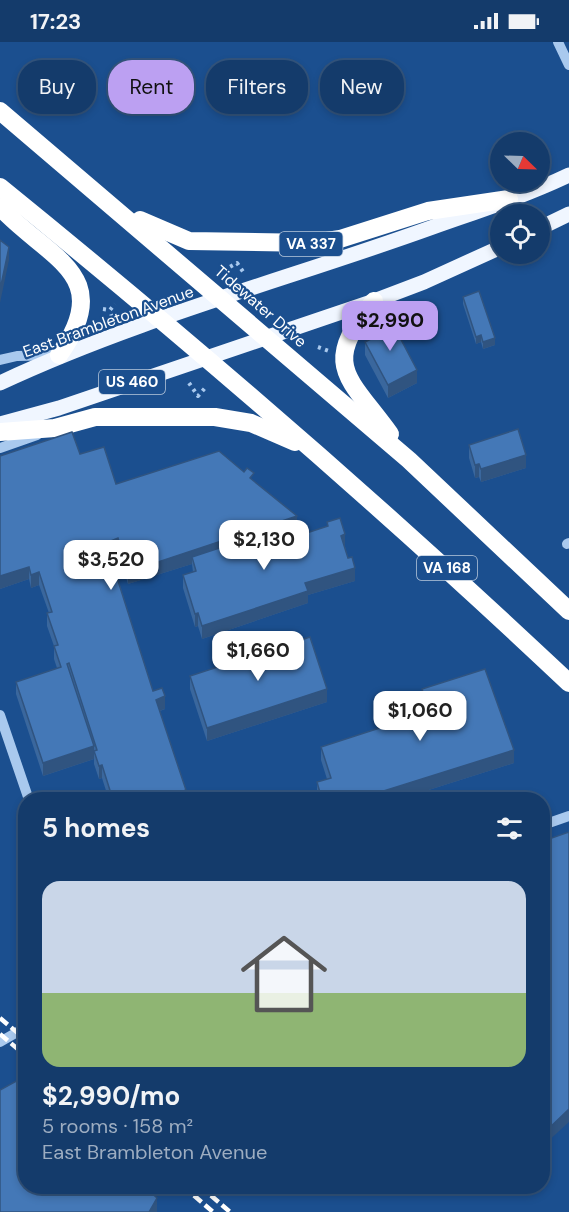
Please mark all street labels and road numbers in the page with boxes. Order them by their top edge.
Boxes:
road number: VA 337 [280,232,342,256]
street label: Tidewater Drive [210,261,311,352]
street label: East Brambleton Avenue [20,281,196,362]
road number: US 460 [99,370,165,394]
road number: VA 168 [417,556,477,580]

